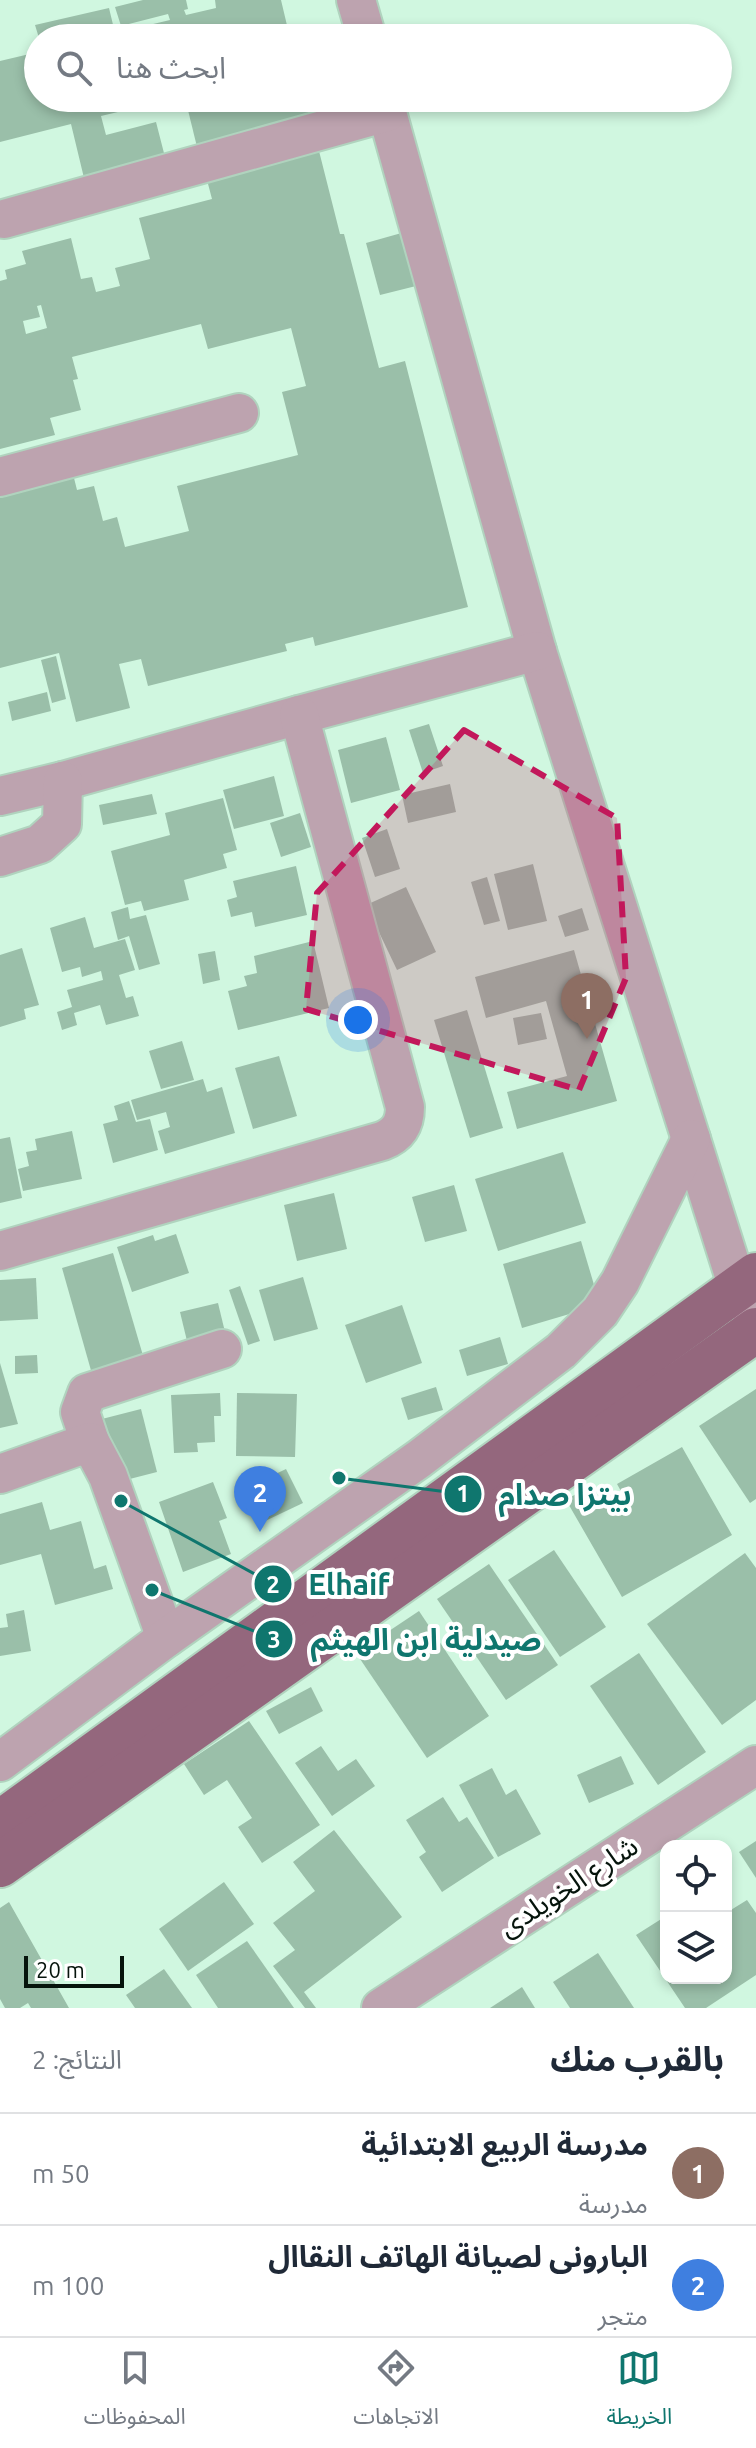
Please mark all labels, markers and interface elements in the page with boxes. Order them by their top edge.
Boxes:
search box [24,24,732,112]
icon: search [52,46,96,90]
text: ابحث هنا [116,50,226,84]
pin: 1 [561,973,613,1039]
your location [338,1000,378,1040]
pin: 2 [234,1466,286,1532]
callout: بيتزا صدام [443,1467,648,1521]
text: بيتزا صدام [498,1477,632,1518]
text: 1 [456,1480,470,1507]
callout: Elhaif [253,1557,406,1611]
text: Elhaif [308,1567,390,1601]
text: 2 [266,1571,280,1598]
callout: صيدلية ابن الهيثم [254,1612,557,1666]
text: صيدلية ابن الهيثم [310,1622,542,1663]
text: 3 [267,1626,281,1653]
street label: شارع الخويلدى [493,1829,646,1947]
map controls [660,1840,732,1984]
button: locate [660,1840,732,1912]
button: layers [660,1912,732,1984]
scale bar [24,1952,124,1988]
text: 20 m [36,1957,85,1982]
text: بالقرب منك [550,2039,724,2077]
text: النتائج: 2 [32,2045,122,2074]
text: مدرسة الربيع الابتدائية [361,2127,648,2161]
text: 50 m [32,2159,90,2188]
text: 1 [691,2159,705,2188]
text: مدرسة [579,2189,648,2218]
text: البارونى لصيانة الهاتف النقاال [268,2239,648,2273]
text: 100 m [32,2271,104,2300]
text: 2 [691,2271,705,2300]
text: متجر [598,2301,648,2330]
tab: المحفوظات [84,2346,186,2440]
tab: الاتجاهات [353,2346,439,2440]
tab: الخريطة [606,2346,672,2440]

